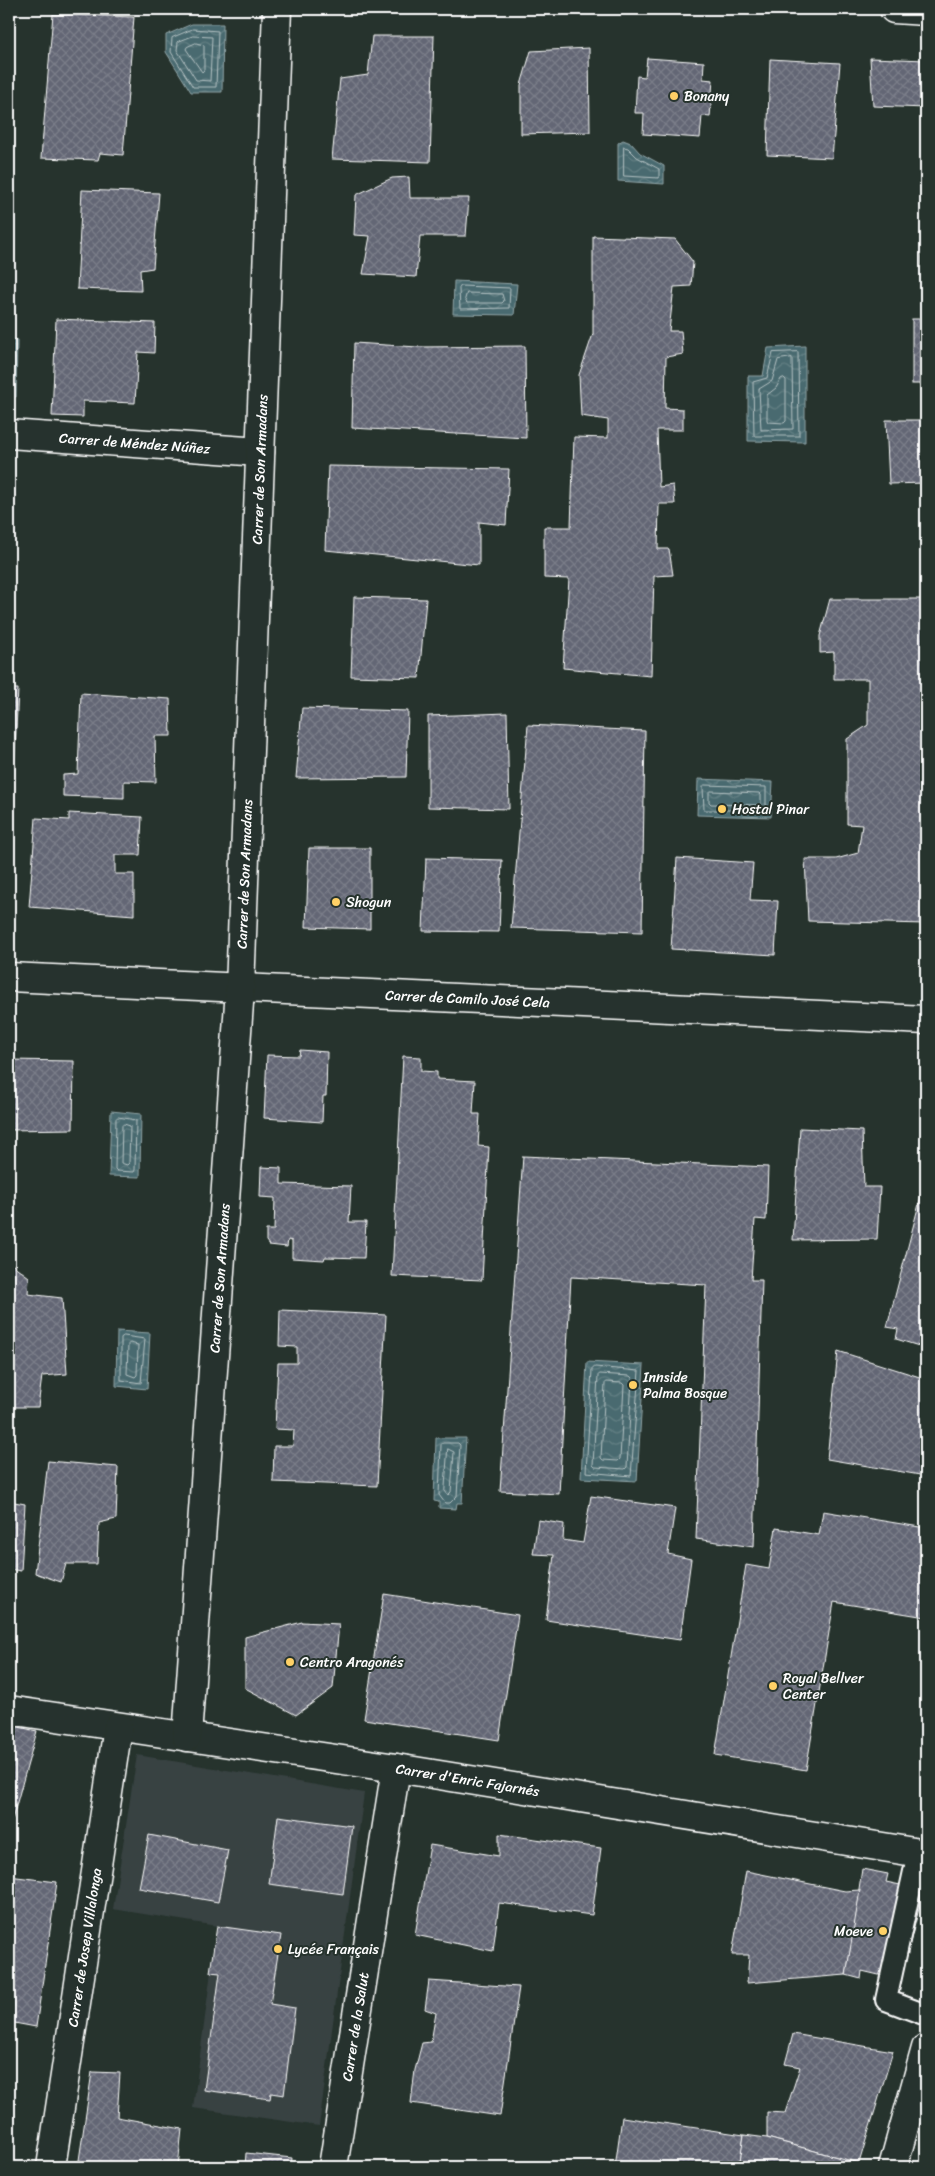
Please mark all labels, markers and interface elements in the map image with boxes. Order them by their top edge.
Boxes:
place label: Bonany [684,84,730,109]
marker: Bonany [668,90,680,102]
street label: Carrer de Son Armadans [245,393,275,545]
street label: Carrer de Méndez Núñez [58,426,211,461]
place label: Hostal Pinar [732,797,810,822]
street label: Carrer de Son Armadans [230,798,260,949]
marker: Hostal Pinar [716,803,728,815]
place label: Shogun [346,890,392,915]
marker: Shogun [330,896,342,908]
street label: Carrer de Camilo José Cela [385,983,550,1015]
street label: Carrer de Son Armadans [202,1202,238,1354]
place label: Innside Palma Bosque [642,1365,727,1406]
marker: Innside Palma Bosque [627,1379,639,1391]
place label: Centro Aragonés [300,1650,404,1675]
marker: Centro Aragonés [284,1656,296,1668]
place label: Royal Bellver Center [783,1666,865,1707]
marker: Royal Bellver Center [767,1680,779,1692]
street label: Carrer d'Enric Fajarnés [394,1756,542,1804]
street label: Carrer de Josep Villalonga [61,1867,109,2029]
place label: Moeve [834,1919,873,1944]
marker: Moeve [877,1925,889,1937]
place label: Lycée Français [288,1937,380,1962]
marker: Lycée Français [272,1943,284,1955]
street label: Carrer de la Salut [335,1971,377,2083]

